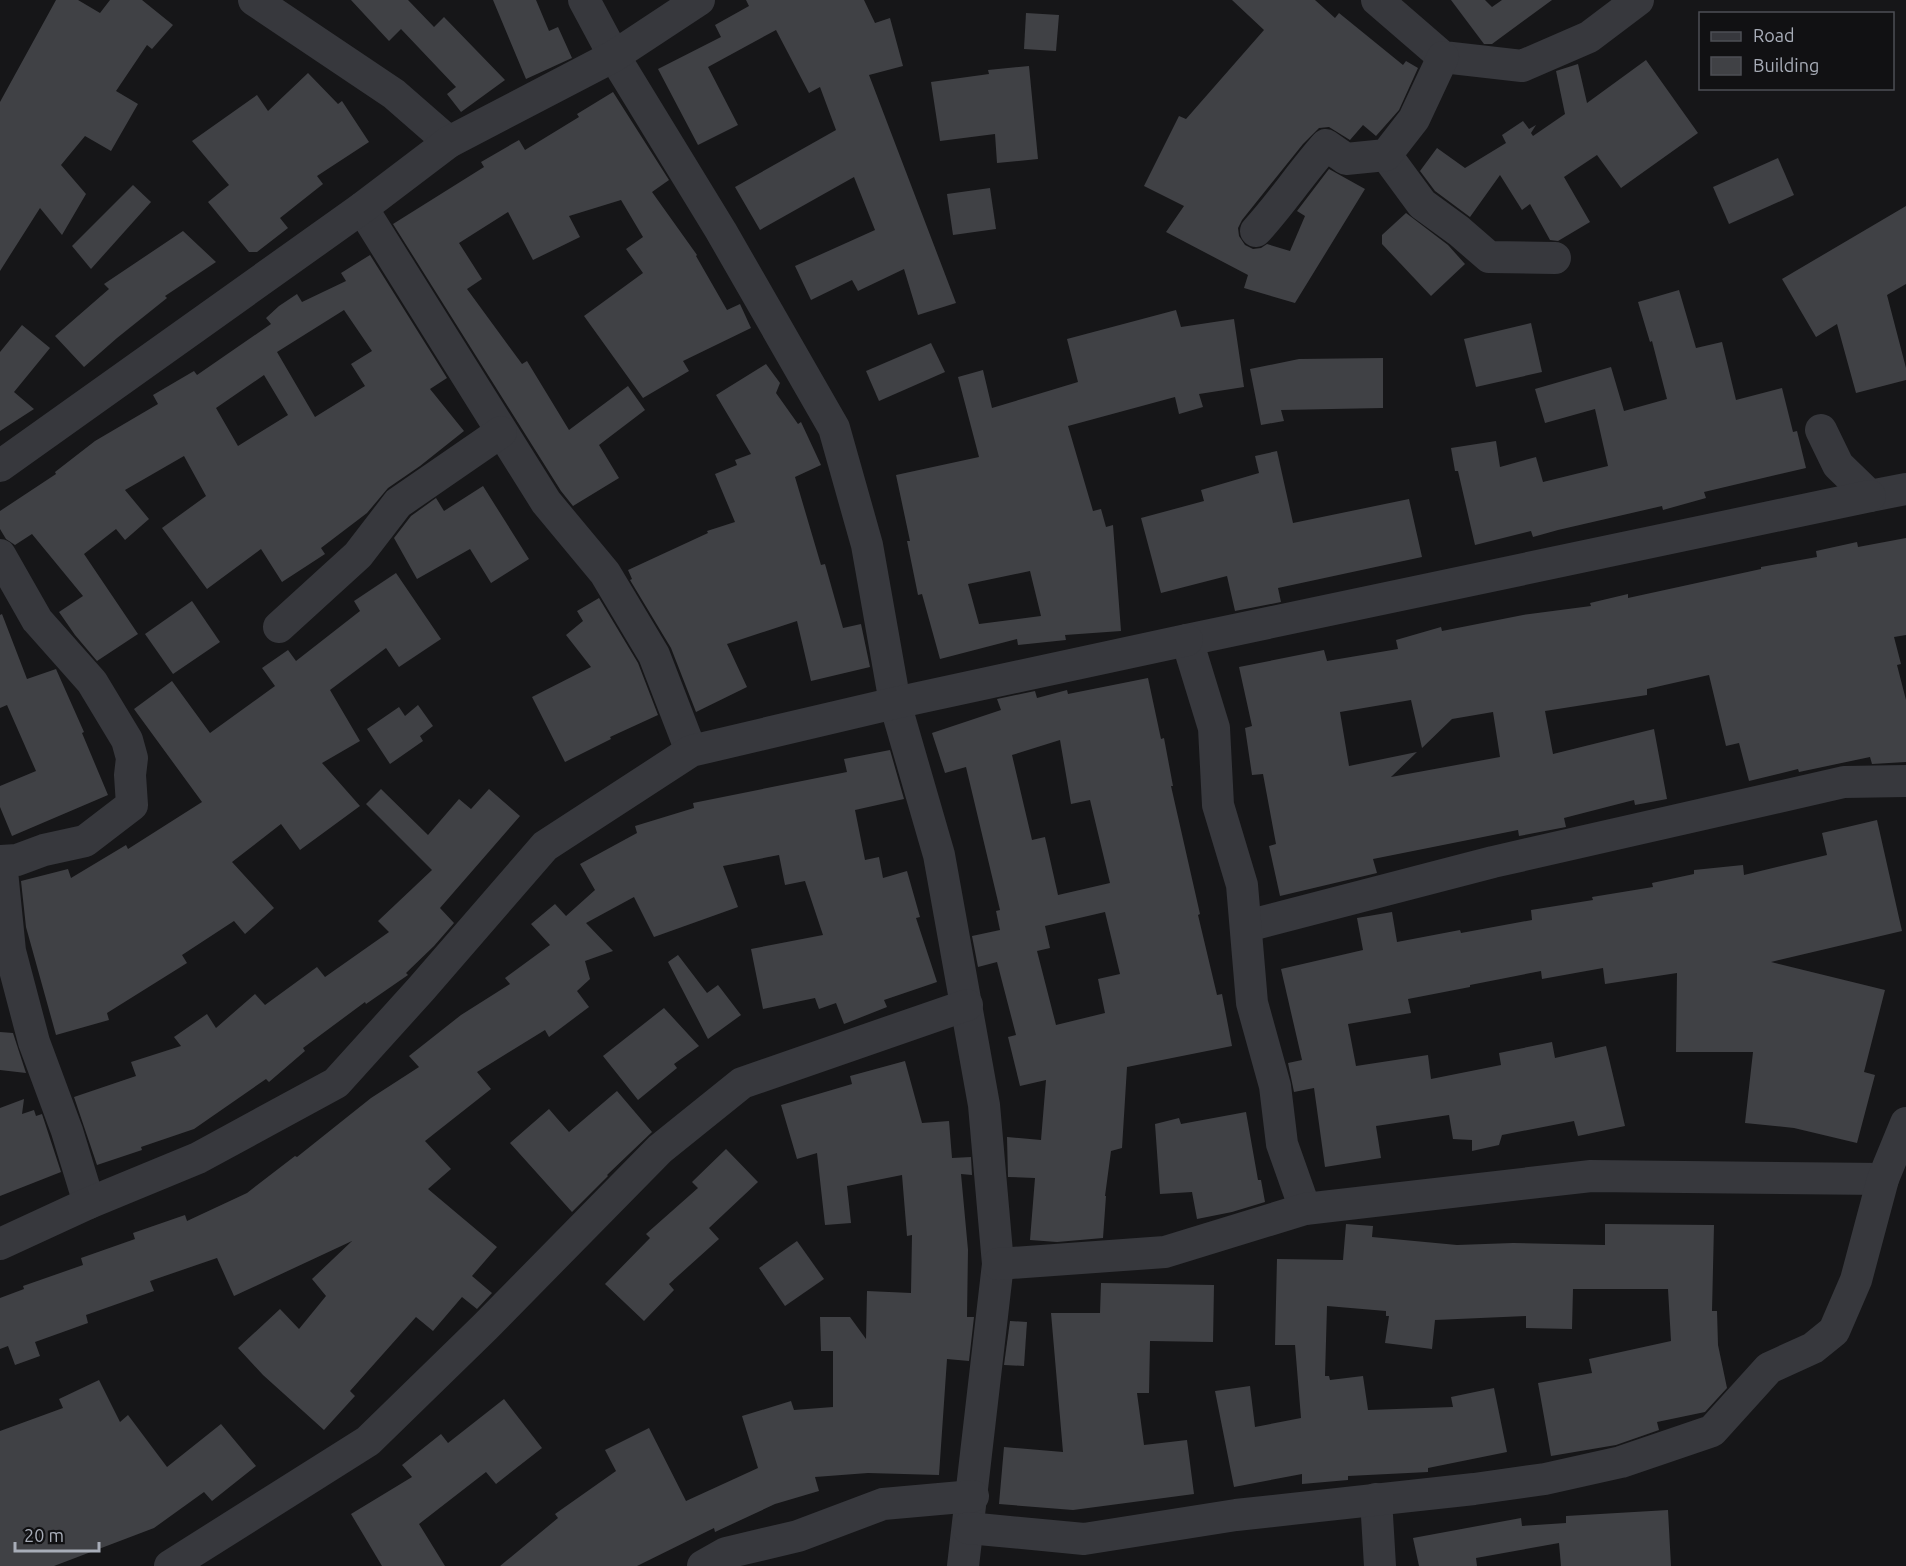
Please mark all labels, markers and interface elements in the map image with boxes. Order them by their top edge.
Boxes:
legend [1699,12,1894,90]
text: Road [1753,25,1795,45]
text: Building [1753,55,1819,75]
scale bar [15,1515,99,1553]
text: 20 m [24,1525,64,1545]

